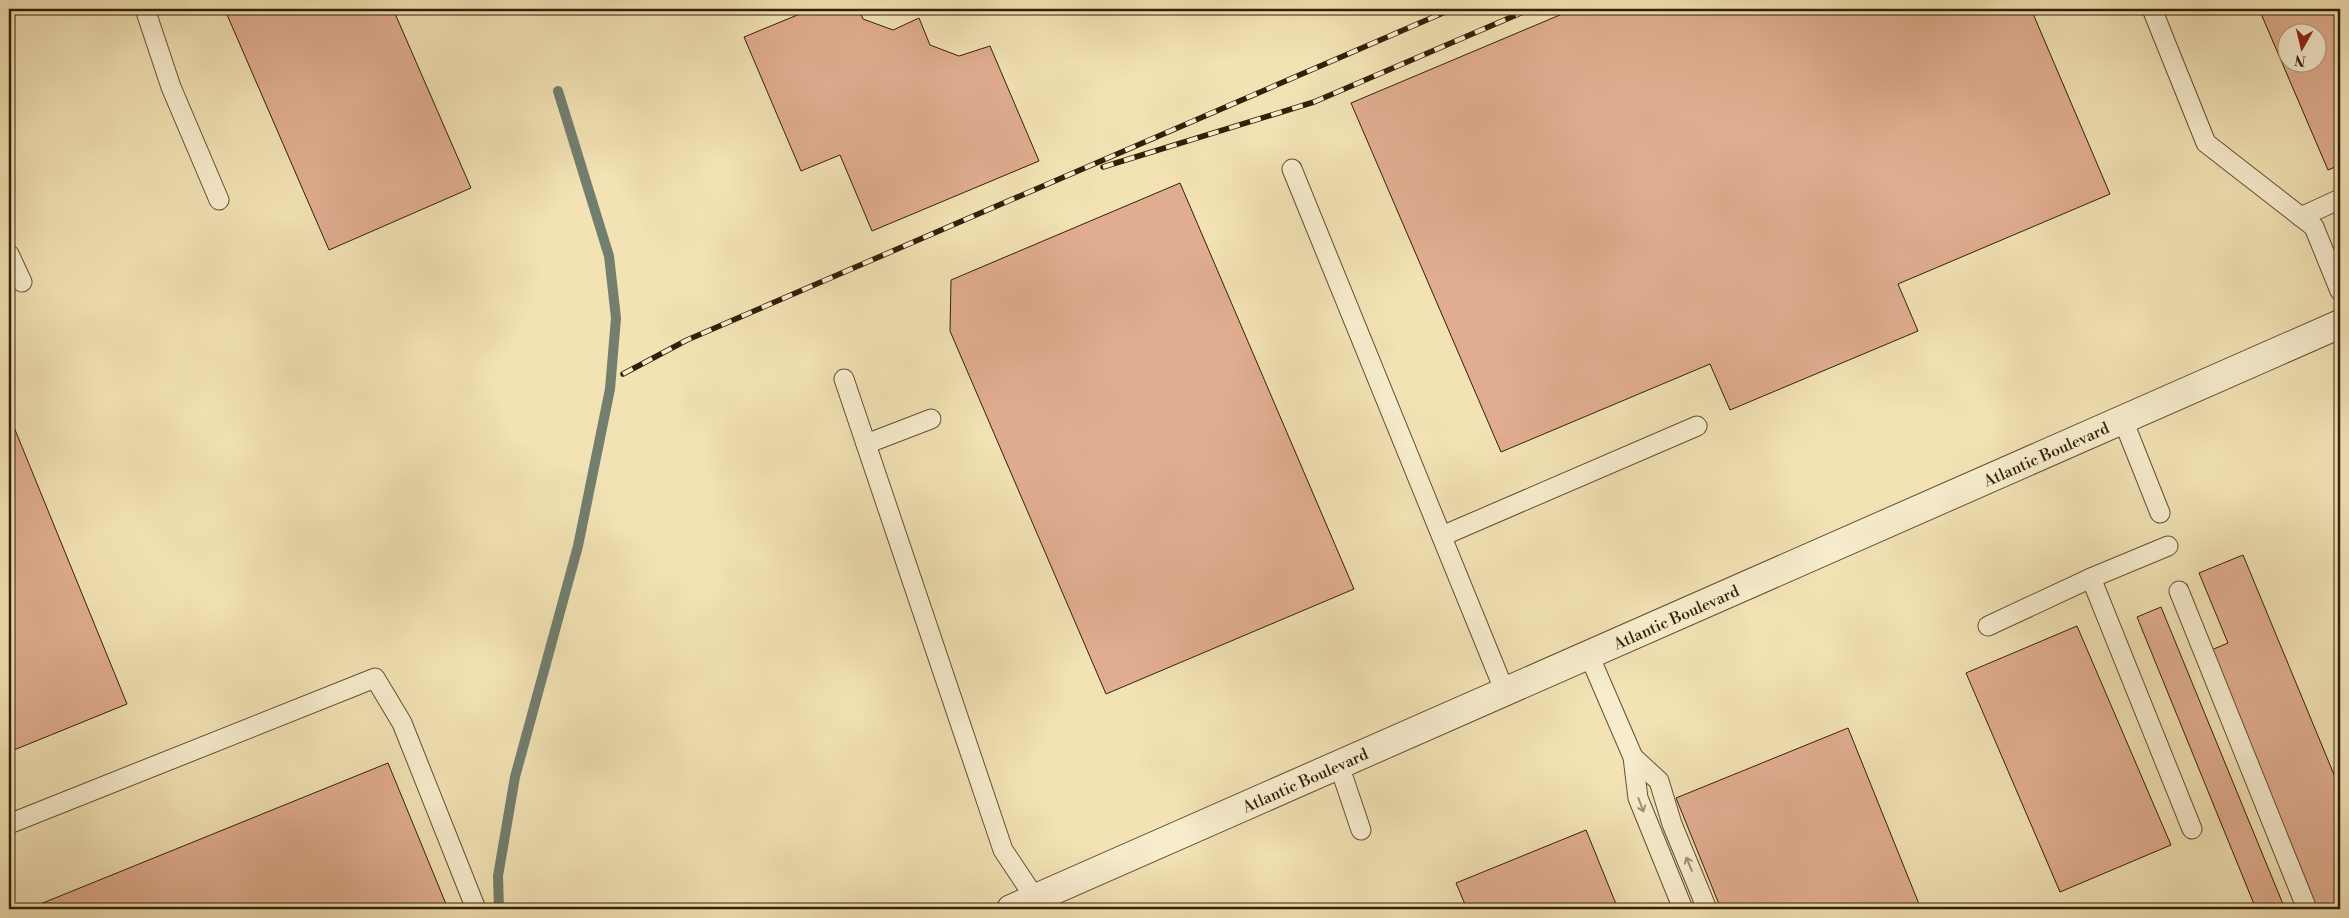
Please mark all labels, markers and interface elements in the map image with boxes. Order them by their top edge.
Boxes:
north arrow [2276,22,2326,72]
text: N [2294,50,2307,70]
street label: Atlantic Boulevard [1980,418,2112,492]
street label: Atlantic Boulevard [1610,581,1742,655]
street label: Atlantic Boulevard [1239,744,1371,818]
one-way arrow [1636,797,1646,812]
one-way arrow [1683,857,1693,872]

